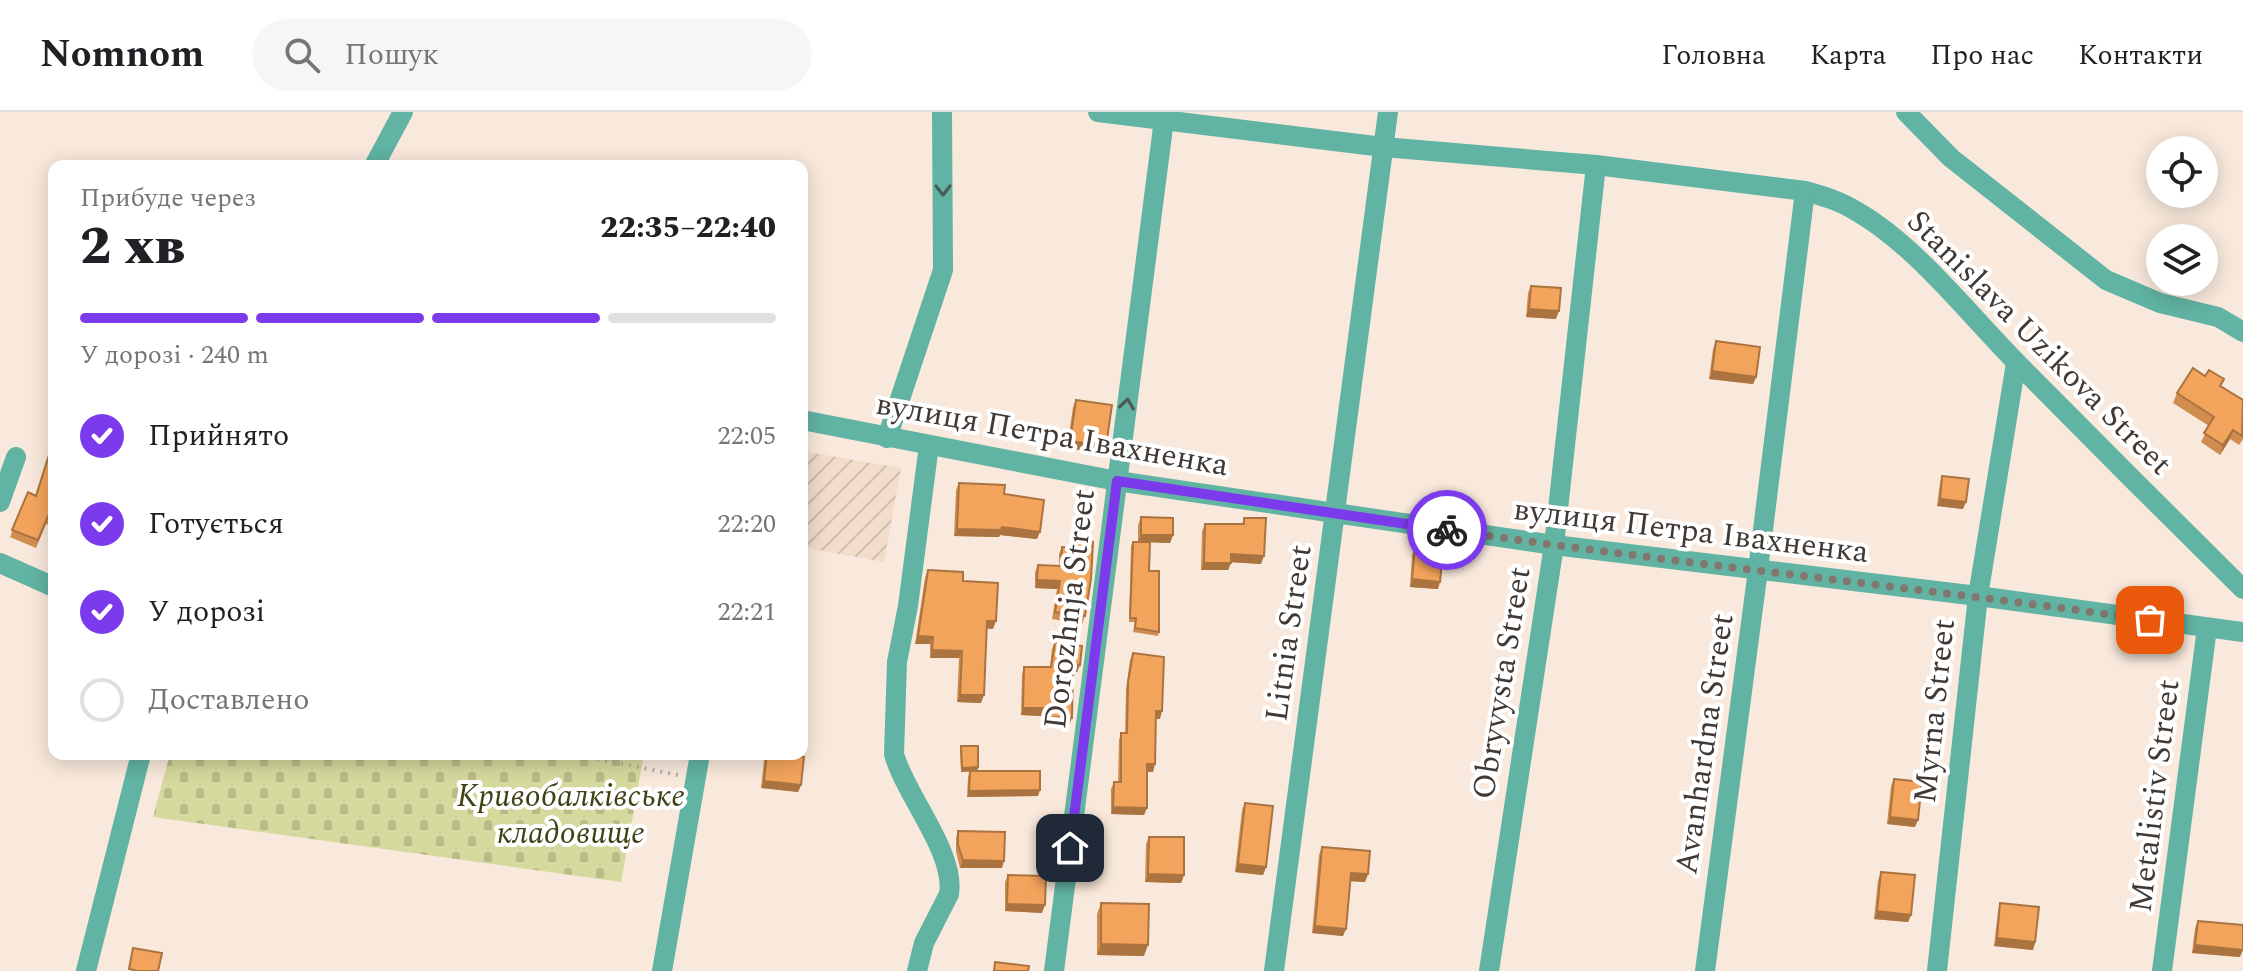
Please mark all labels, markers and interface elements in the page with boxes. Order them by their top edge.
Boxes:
search box [252,19,812,91]
text: Nomnom [40,26,204,84]
text: Пошук [344,32,439,78]
icon: search [280,33,324,77]
text: Головна [1661,34,1766,77]
text: Карта [1810,34,1886,77]
text: Про нас [1930,34,2034,77]
text: Контакти [2078,34,2203,77]
map controls [2146,136,2218,296]
button: locate [2146,136,2218,208]
text: Прибуде через [80,178,256,218]
one-way arrow [934,184,952,197]
street label: Stanislava Uzikova Street [1895,199,2183,487]
text: 22:35–22:40 [600,205,776,251]
text: 2 хв [80,208,185,287]
button: layers [2146,224,2218,296]
text: У дорозі · 240 m [80,335,269,375]
street label: вулиця Петра Івахненка [872,380,1233,490]
one-way arrow [1118,397,1135,411]
text: Прийнято [148,413,289,459]
icon: check [80,414,124,458]
text: 22:05 [717,416,776,456]
street label: вулиця Петра Івахненка [1511,485,1872,577]
street label: Dorozhnja Street [1031,486,1109,732]
courier [1407,490,1487,570]
text: Готується [148,501,284,547]
icon: check [80,502,124,546]
text: 22:20 [717,504,776,544]
icon: bike [1425,508,1469,552]
street label: Litnia Street [1252,541,1326,725]
street label: Obryvysta Street [1459,563,1545,803]
pin [2116,586,2184,654]
text: У дорозі [148,589,265,635]
icon: check [80,590,124,634]
text: 22:21 [717,592,776,632]
icon: bag [2128,598,2172,642]
street label: Avanhardna Street [1662,610,1748,878]
street label: Myrna Street [1901,617,1969,805]
text: Доставлено [148,677,309,723]
street label: Metalistiv Street [2116,677,2194,915]
park label: Кривобалківське кладовище [457,772,685,858]
pin [1036,814,1104,882]
icon: home [1048,826,1092,870]

